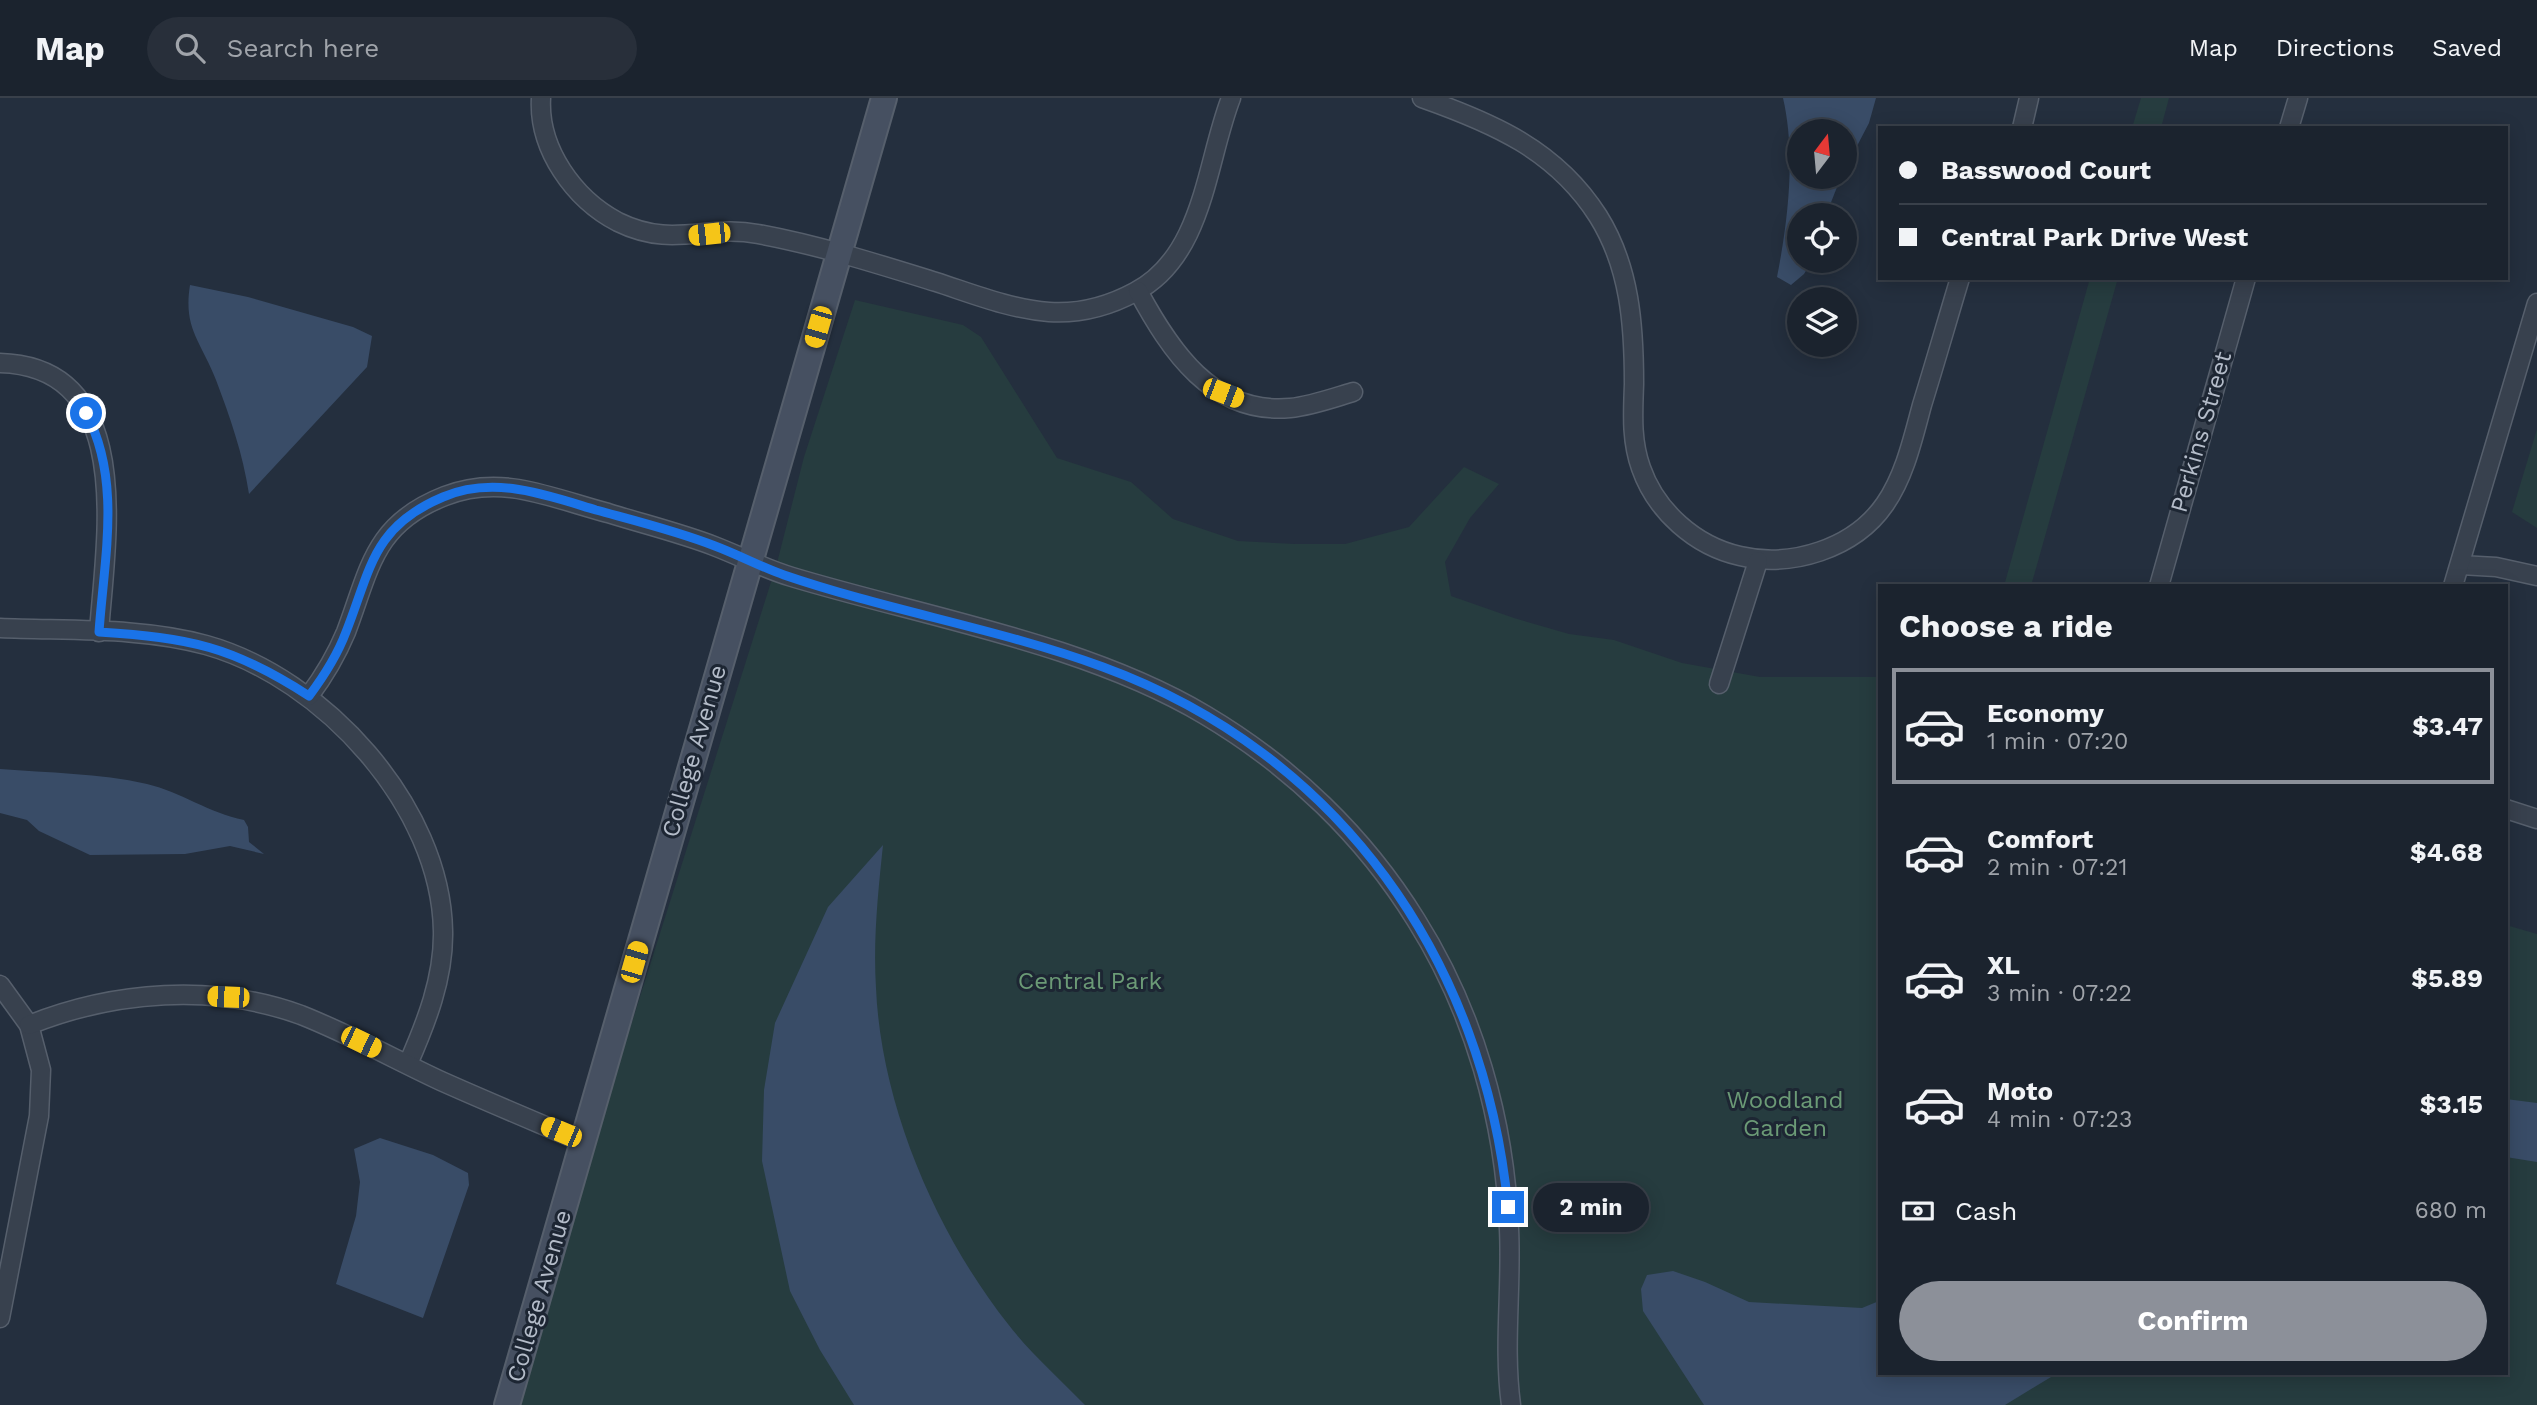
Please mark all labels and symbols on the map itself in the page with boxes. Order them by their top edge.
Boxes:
north arrow [1787,119,1857,189]
car [688,221,731,247]
car [803,304,834,350]
street label: Perkins Street [2165,348,2237,516]
car [1200,376,1247,410]
route start [70,397,102,429]
street label: College Avenue [656,662,732,840]
car [619,939,650,985]
park label: Central Park [1018,967,1163,995]
car [207,986,250,1008]
car [338,1023,385,1061]
park label: Woodland Garden [1727,1086,1843,1142]
car [538,1114,585,1150]
callout: 2 min [1532,1182,1648,1232]
route end [1492,1191,1524,1223]
street label: College Avenue [501,1207,577,1385]

